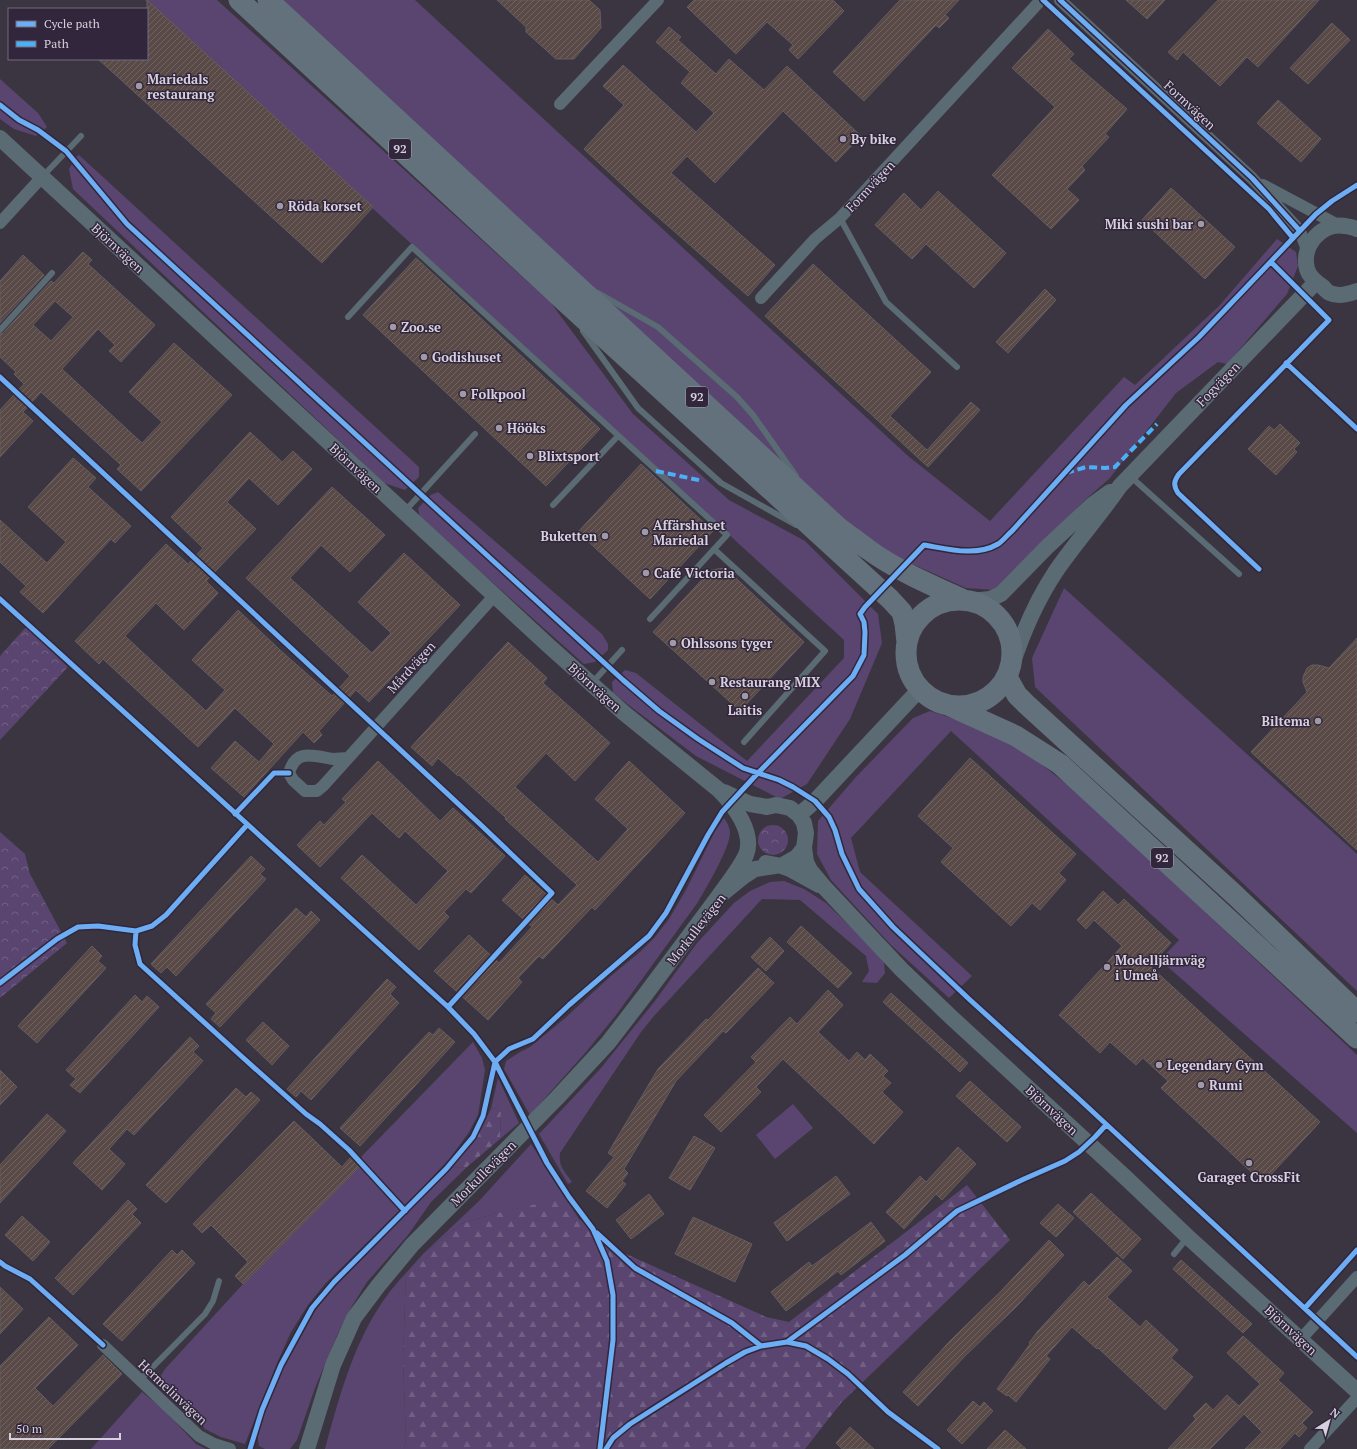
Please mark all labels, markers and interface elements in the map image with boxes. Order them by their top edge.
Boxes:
legend [8,8,148,60]
text: Cycle path [44,16,100,31]
text: Path [44,36,69,51]
place label: Mariedals restaurang [147,70,215,103]
street label: Formvägen [1160,76,1220,134]
marker: Mariedals restaurang [134,81,144,91]
place label: By bike [851,130,896,148]
marker: By bike [838,134,848,144]
road number: 92 [389,139,411,159]
street label: Formvägen [841,156,899,216]
place label: Röda korset [288,197,363,215]
marker: Röda korset [275,201,285,211]
place label: Miki sushi bar [1105,215,1193,233]
street label: Björnvägen [88,219,148,277]
marker: Miki sushi bar [1196,219,1206,229]
place label: Zoo.se [401,318,441,336]
marker: Zoo.se [388,322,398,332]
place label: Godishuset [432,348,502,366]
marker: Godishuset [419,352,429,362]
street label: Fogvägen [1192,358,1244,410]
place label: Folkpool [471,385,526,403]
road number: 92 [686,387,708,407]
marker: Folkpool [458,389,468,399]
place label: Hööks [507,419,546,437]
marker: Hööks [494,423,504,433]
street label: Björnvägen [326,439,386,497]
place label: Blixtsport [538,447,601,465]
marker: Blixtsport [525,451,535,461]
place label: Affärshuset Mariedal [653,516,726,549]
place label: Buketten [541,527,598,545]
marker: Affärshuset Mariedal [640,527,650,537]
marker: Buketten [600,531,610,541]
place label: Café Victoria [654,564,735,582]
marker: Café Victoria [641,568,651,578]
place label: Ohlssons tyger [681,634,773,652]
street label: Mårdvägen [383,637,439,697]
marker: Ohlssons tyger [668,638,678,648]
street label: Björnvägen [564,658,626,716]
place label: Restaurang MIX [720,673,821,691]
marker: Restaurang MIX [707,677,717,687]
marker: Laitis [740,691,750,701]
place label: Laitis [728,701,762,719]
place label: Biltema [1262,712,1311,730]
marker: Biltema [1313,716,1323,726]
road number: 92 [1151,848,1173,868]
street label: Morkullevägen [662,889,730,968]
place label: Modelljärnväg i Umeå [1115,951,1206,984]
marker: Modelljärnväg i Umeå [1102,962,1112,972]
place label: Legendary Gym [1167,1056,1263,1074]
marker: Legendary Gym [1154,1060,1164,1070]
place label: Rumi [1209,1076,1242,1094]
marker: Rumi [1196,1080,1206,1090]
street label: Björnvägen [1022,1081,1082,1139]
street label: Morkullevägen [446,1136,520,1210]
marker: Garaget CrossFit [1244,1158,1254,1168]
place label: Garaget CrossFit [1198,1168,1301,1186]
street label: Björnvägen [1261,1301,1321,1359]
street label: Hermelinvägen [134,1355,212,1429]
north arrow [1309,1401,1349,1441]
text: N [1327,1405,1343,1422]
scale bar [10,1415,120,1441]
text: 50 m [16,1421,43,1436]

